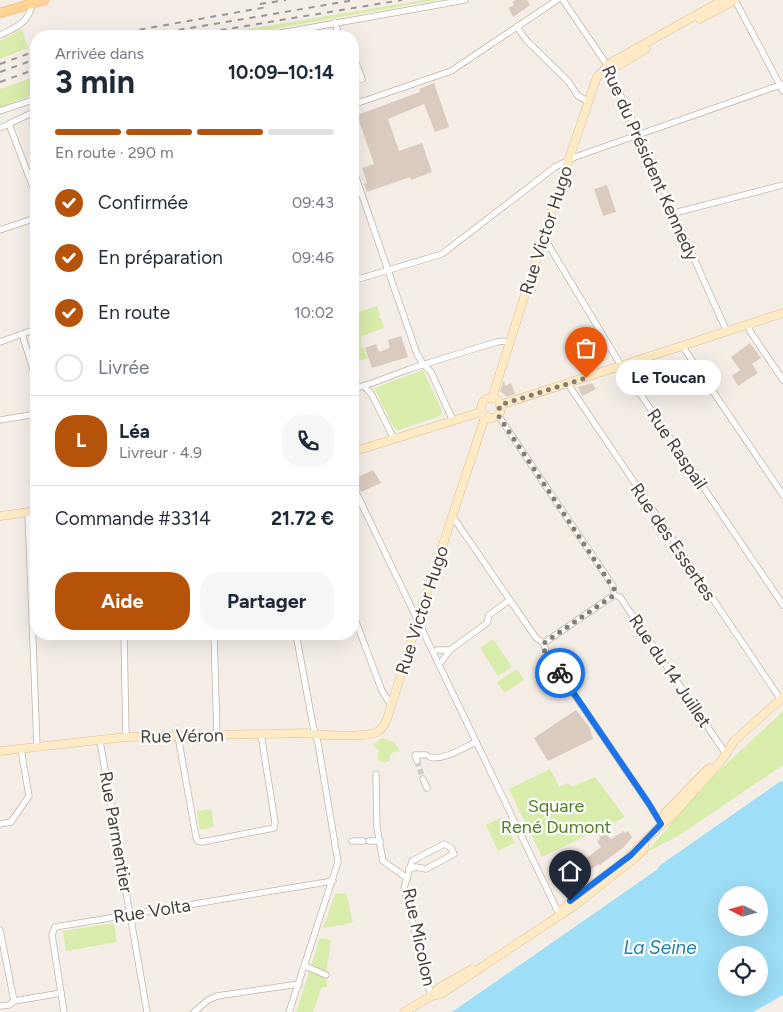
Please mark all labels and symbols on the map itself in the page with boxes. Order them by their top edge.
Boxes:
street label: Rue du Président Kennedy [597,62,703,265]
street label: Rue Victor Hugo [515,163,577,297]
pin [565,327,607,378]
callout: Le Toucan [616,360,721,396]
street label: Rue Raspail [642,405,712,493]
street label: Rue des Essertes [626,479,720,605]
street label: Rue Victor Hugo [391,543,453,677]
street label: Rue du 14 Juillet [624,610,716,732]
courier [535,648,585,698]
street label: Rue Véron [140,724,224,748]
street label: Rue Parmentier [94,769,138,895]
park label: Square René Dumont [501,795,611,838]
pin [549,850,591,901]
street label: Rue Micolon [398,886,440,988]
north arrow [718,886,768,936]
street label: Rue Volta [112,894,192,928]
water label: La Seine [623,936,697,959]

